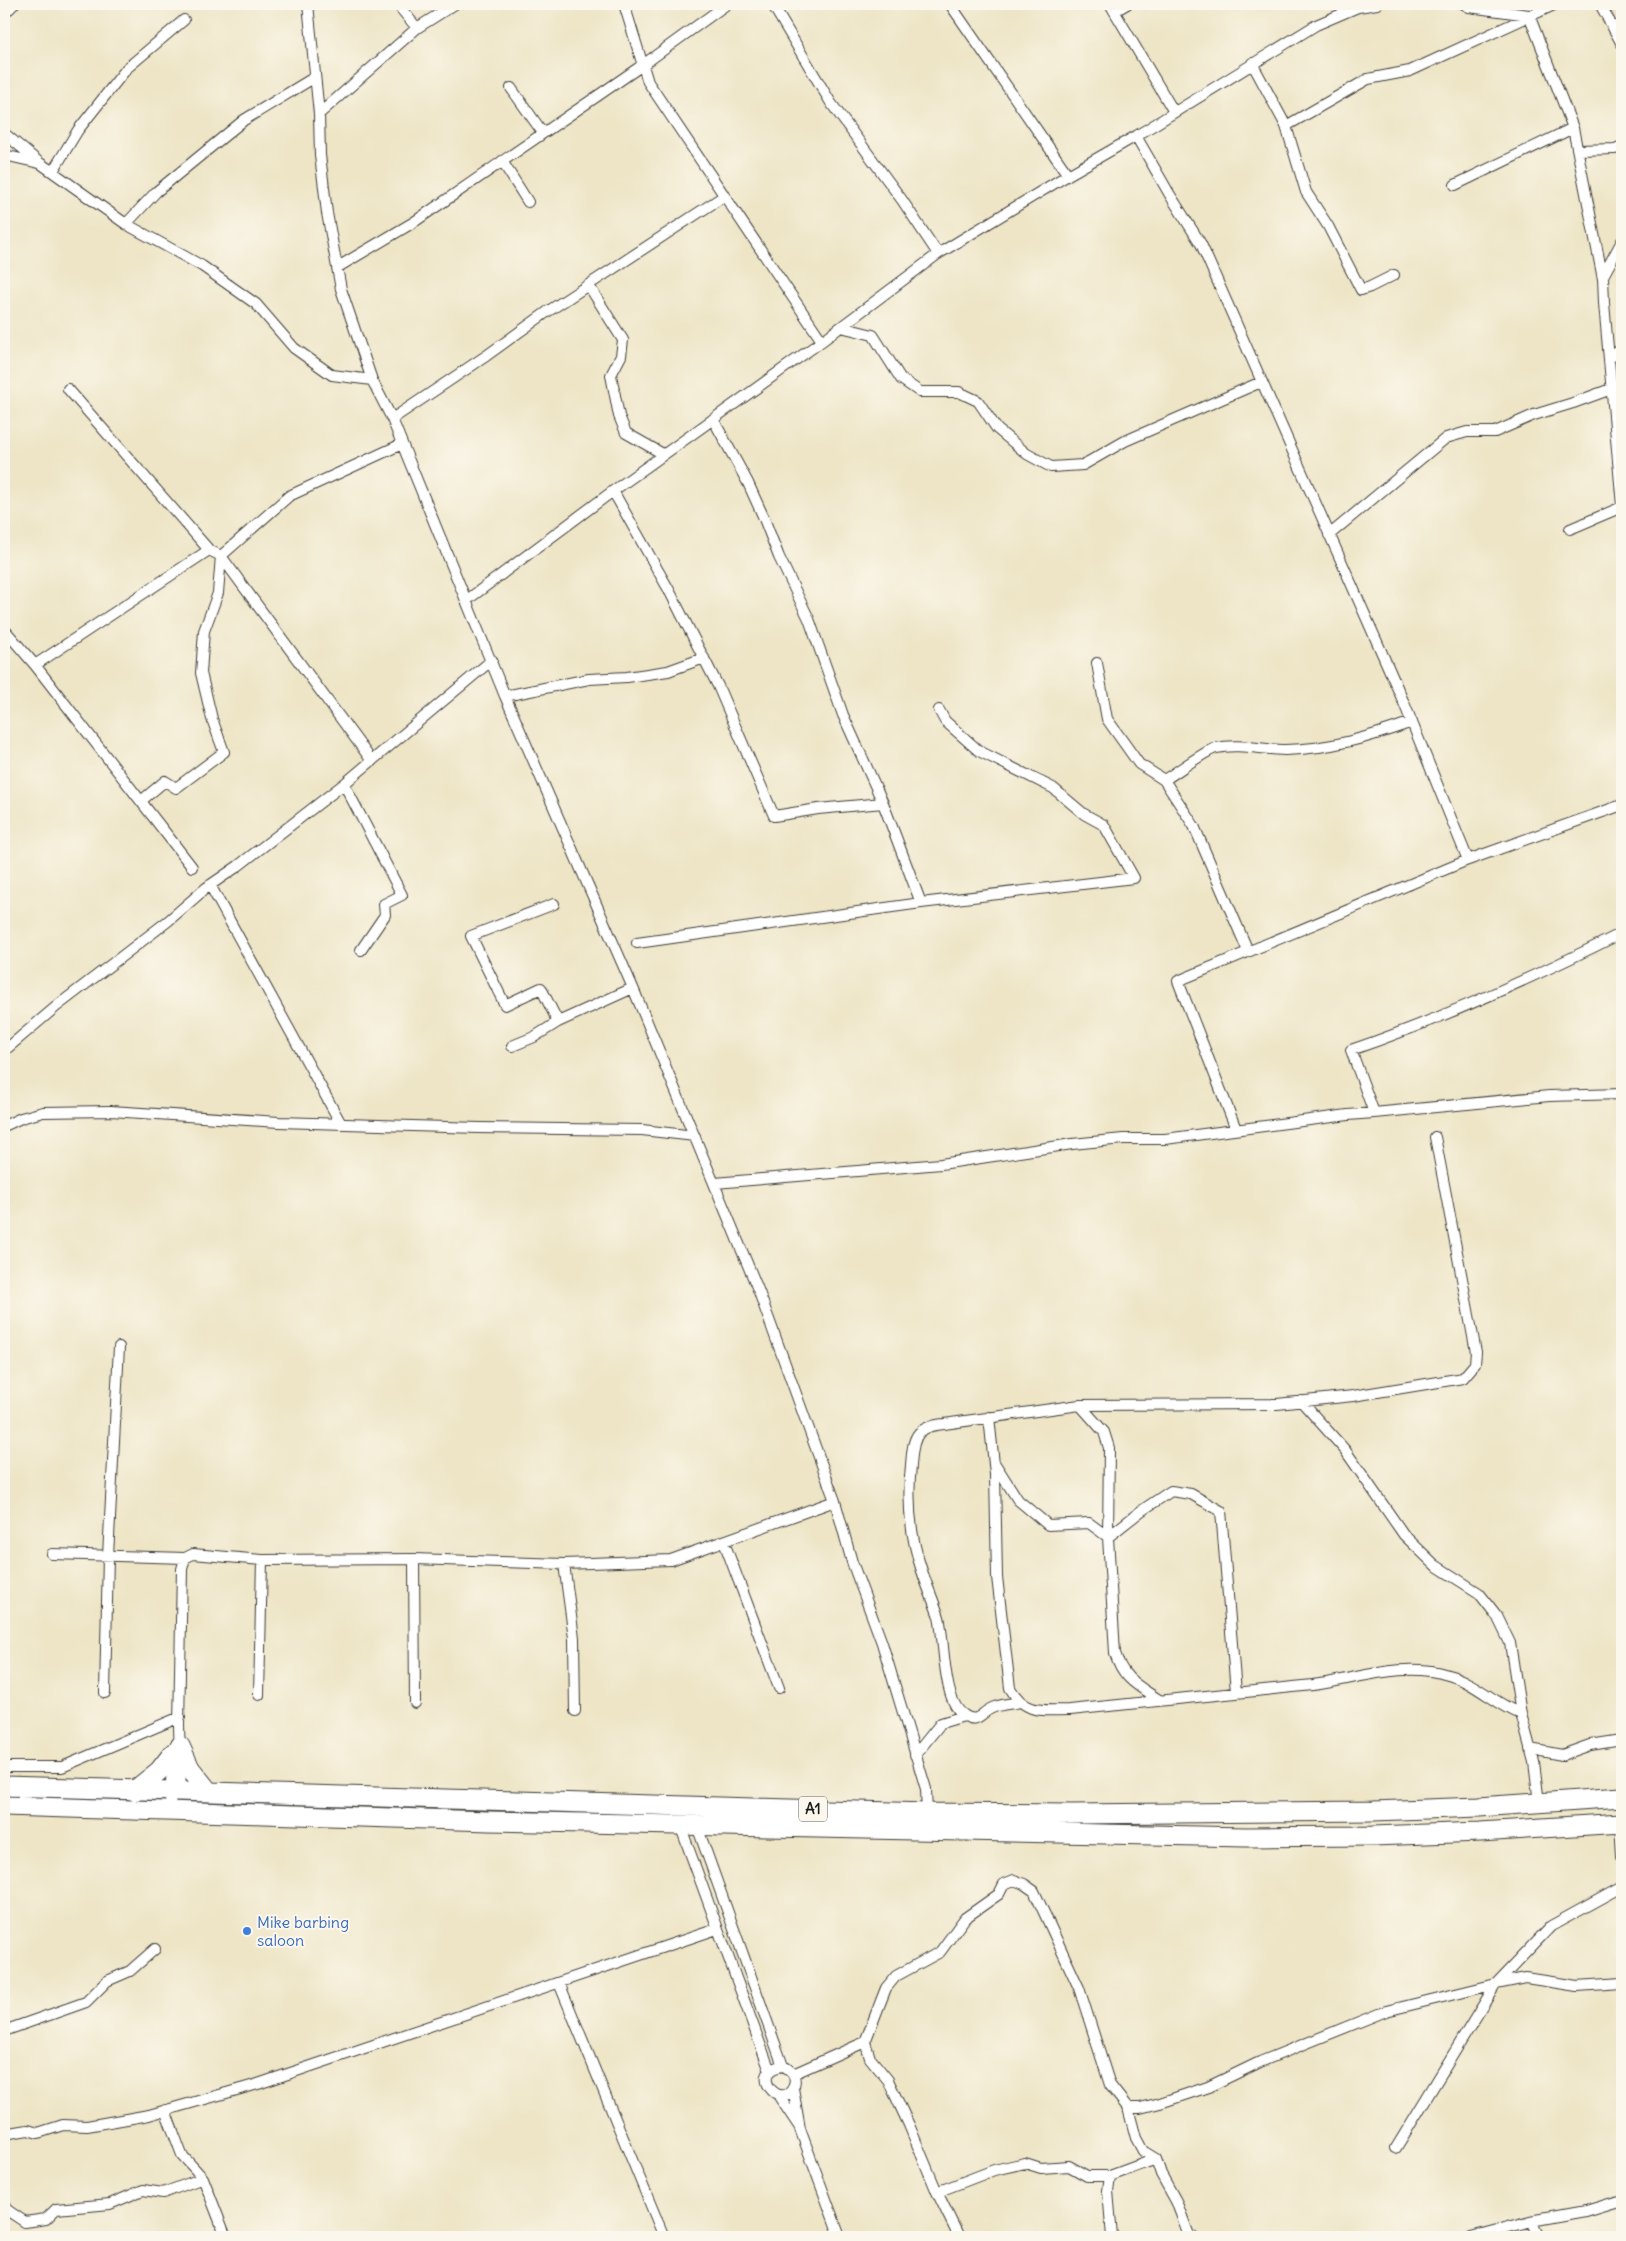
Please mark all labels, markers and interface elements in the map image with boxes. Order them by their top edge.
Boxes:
road number: A1 [799,1796,827,1822]
place label: Mike barbing saloon [257,1912,349,1950]
marker: Mike barbing saloon [241,1925,253,1937]

